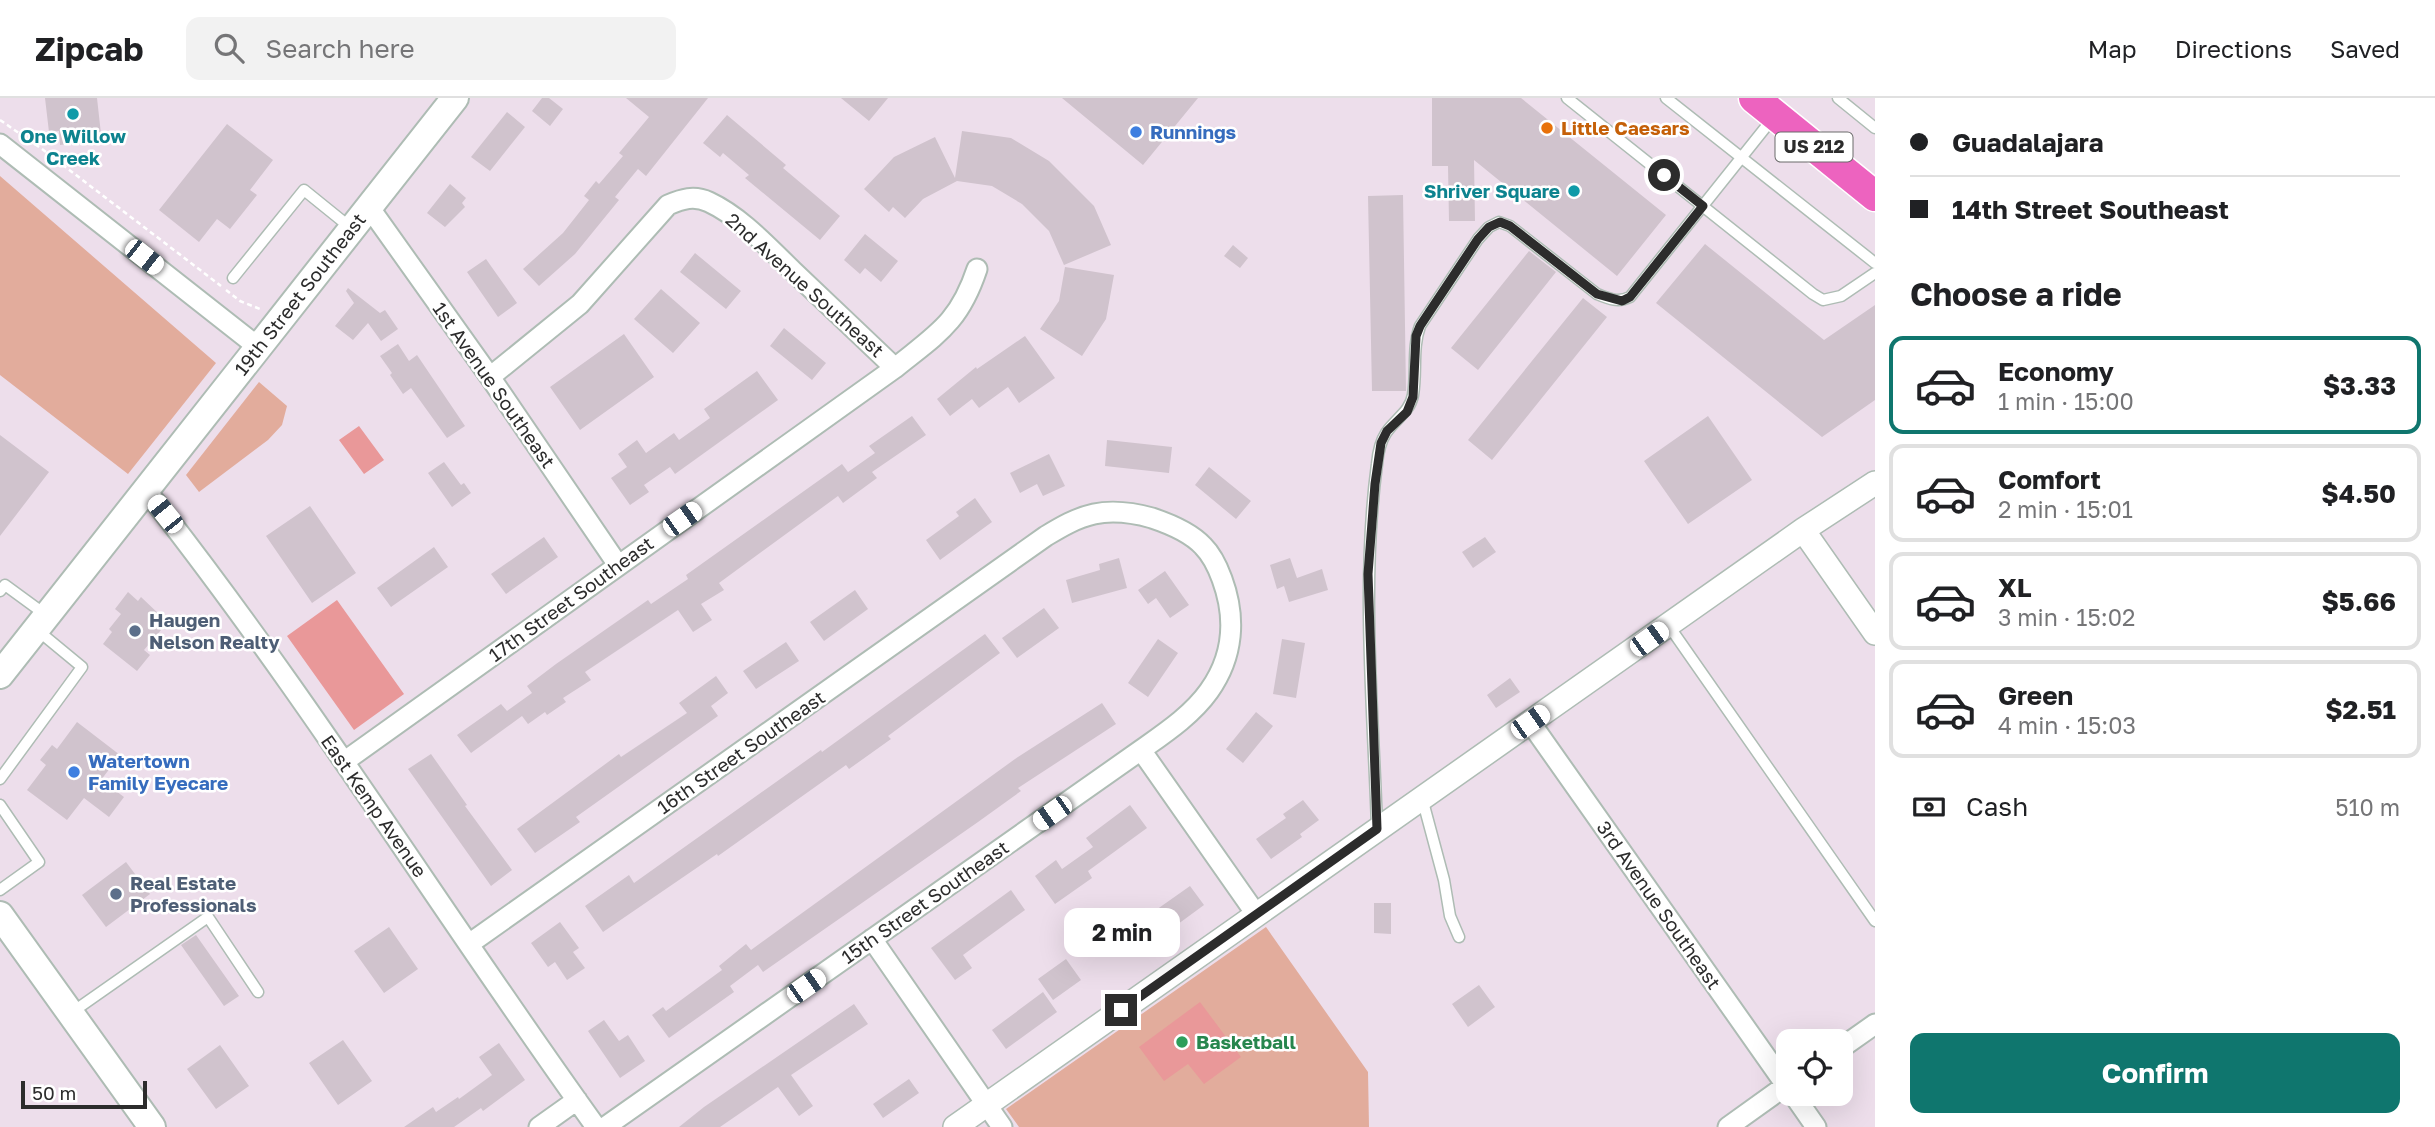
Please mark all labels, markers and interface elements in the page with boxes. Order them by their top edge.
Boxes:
search box [186,17,676,80]
text: Zipcab [35,29,144,68]
icon: search [210,29,248,67]
text: Search here [266,33,415,64]
text: Map [2088,34,2137,63]
text: Directions [2175,34,2292,63]
text: Saved [2330,34,2400,63]
marker: One Willow Creek [65,106,81,122]
place label: Little Caesars [1561,116,1690,139]
place label: Runnings [1150,120,1237,143]
marker: Little Caesars [1539,120,1555,136]
place label: One Willow Creek [20,124,126,169]
marker: Runnings [1128,124,1144,140]
text: Guadalajara [1952,127,2104,158]
road number: US 212 [1776,132,1853,162]
route start [1648,159,1680,191]
place label: Shriver Square [1424,179,1560,202]
marker: Shriver Square [1566,183,1582,199]
text: 14th Street Southeast [1952,194,2229,225]
street label: 19th Street Southeast [229,208,370,379]
street label: 2nd Avenue Southeast [722,208,889,362]
car [121,236,168,278]
text: Choose a ride [1910,275,2122,313]
street label: 1st Avenue Southeast [428,297,560,472]
icon: car [1914,354,1977,417]
text: Economy [1998,356,2114,387]
text: $3.33 [2323,370,2396,401]
text: 1 min · 15:00 [1998,387,2134,415]
icon: car [1914,462,1977,525]
text: Comfort [1998,464,2101,495]
text: $4.50 [2321,478,2396,509]
car [144,491,187,537]
text: 2 min · 15:01 [1998,495,2133,523]
car [659,498,706,540]
street label: 17th Street Southeast [484,531,658,666]
icon: car [1914,570,1977,633]
text: XL [1998,572,2032,603]
text: $5.66 [2321,586,2396,617]
text: 3 min · 15:02 [1998,603,2135,631]
place label: Haugen Nelson Realty [149,608,280,653]
car [1626,618,1673,660]
marker: Haugen Nelson Realty [127,623,143,639]
icon: car [1914,678,1977,741]
text: Green [1998,680,2073,711]
street label: 16th Street Southeast [652,685,829,818]
text: $2.51 [2325,694,2396,725]
car [1507,701,1554,743]
text: 4 min · 15:03 [1998,711,2136,739]
street label: East Kemp Avenue [317,730,432,881]
place label: Watertown Family Eyecare [88,749,228,794]
marker: Watertown Family Eyecare [66,764,82,780]
icon: cash [1910,788,1948,826]
text: Cash [1966,791,2028,822]
car [1029,792,1076,834]
text: 510 m [2335,793,2400,821]
street label: 3rd Avenue Southeast [1593,816,1726,993]
street label: 15th Street Southeast [837,835,1013,968]
place label: Real Estate Professionals [130,871,257,916]
marker: Real Estate Professionals [108,886,124,902]
callout: 2 min [1063,908,1179,958]
text: 2 min [1092,918,1152,946]
car [783,965,830,1007]
route end [1105,994,1137,1026]
map controls [1776,1029,1853,1106]
button: locate [1776,1029,1853,1106]
place label: Basketball [1196,1030,1296,1053]
button: Confirm [1910,1033,2400,1113]
marker: Basketball [1174,1034,1190,1050]
scale bar [21,1078,147,1110]
text: 50 m [32,1081,76,1104]

